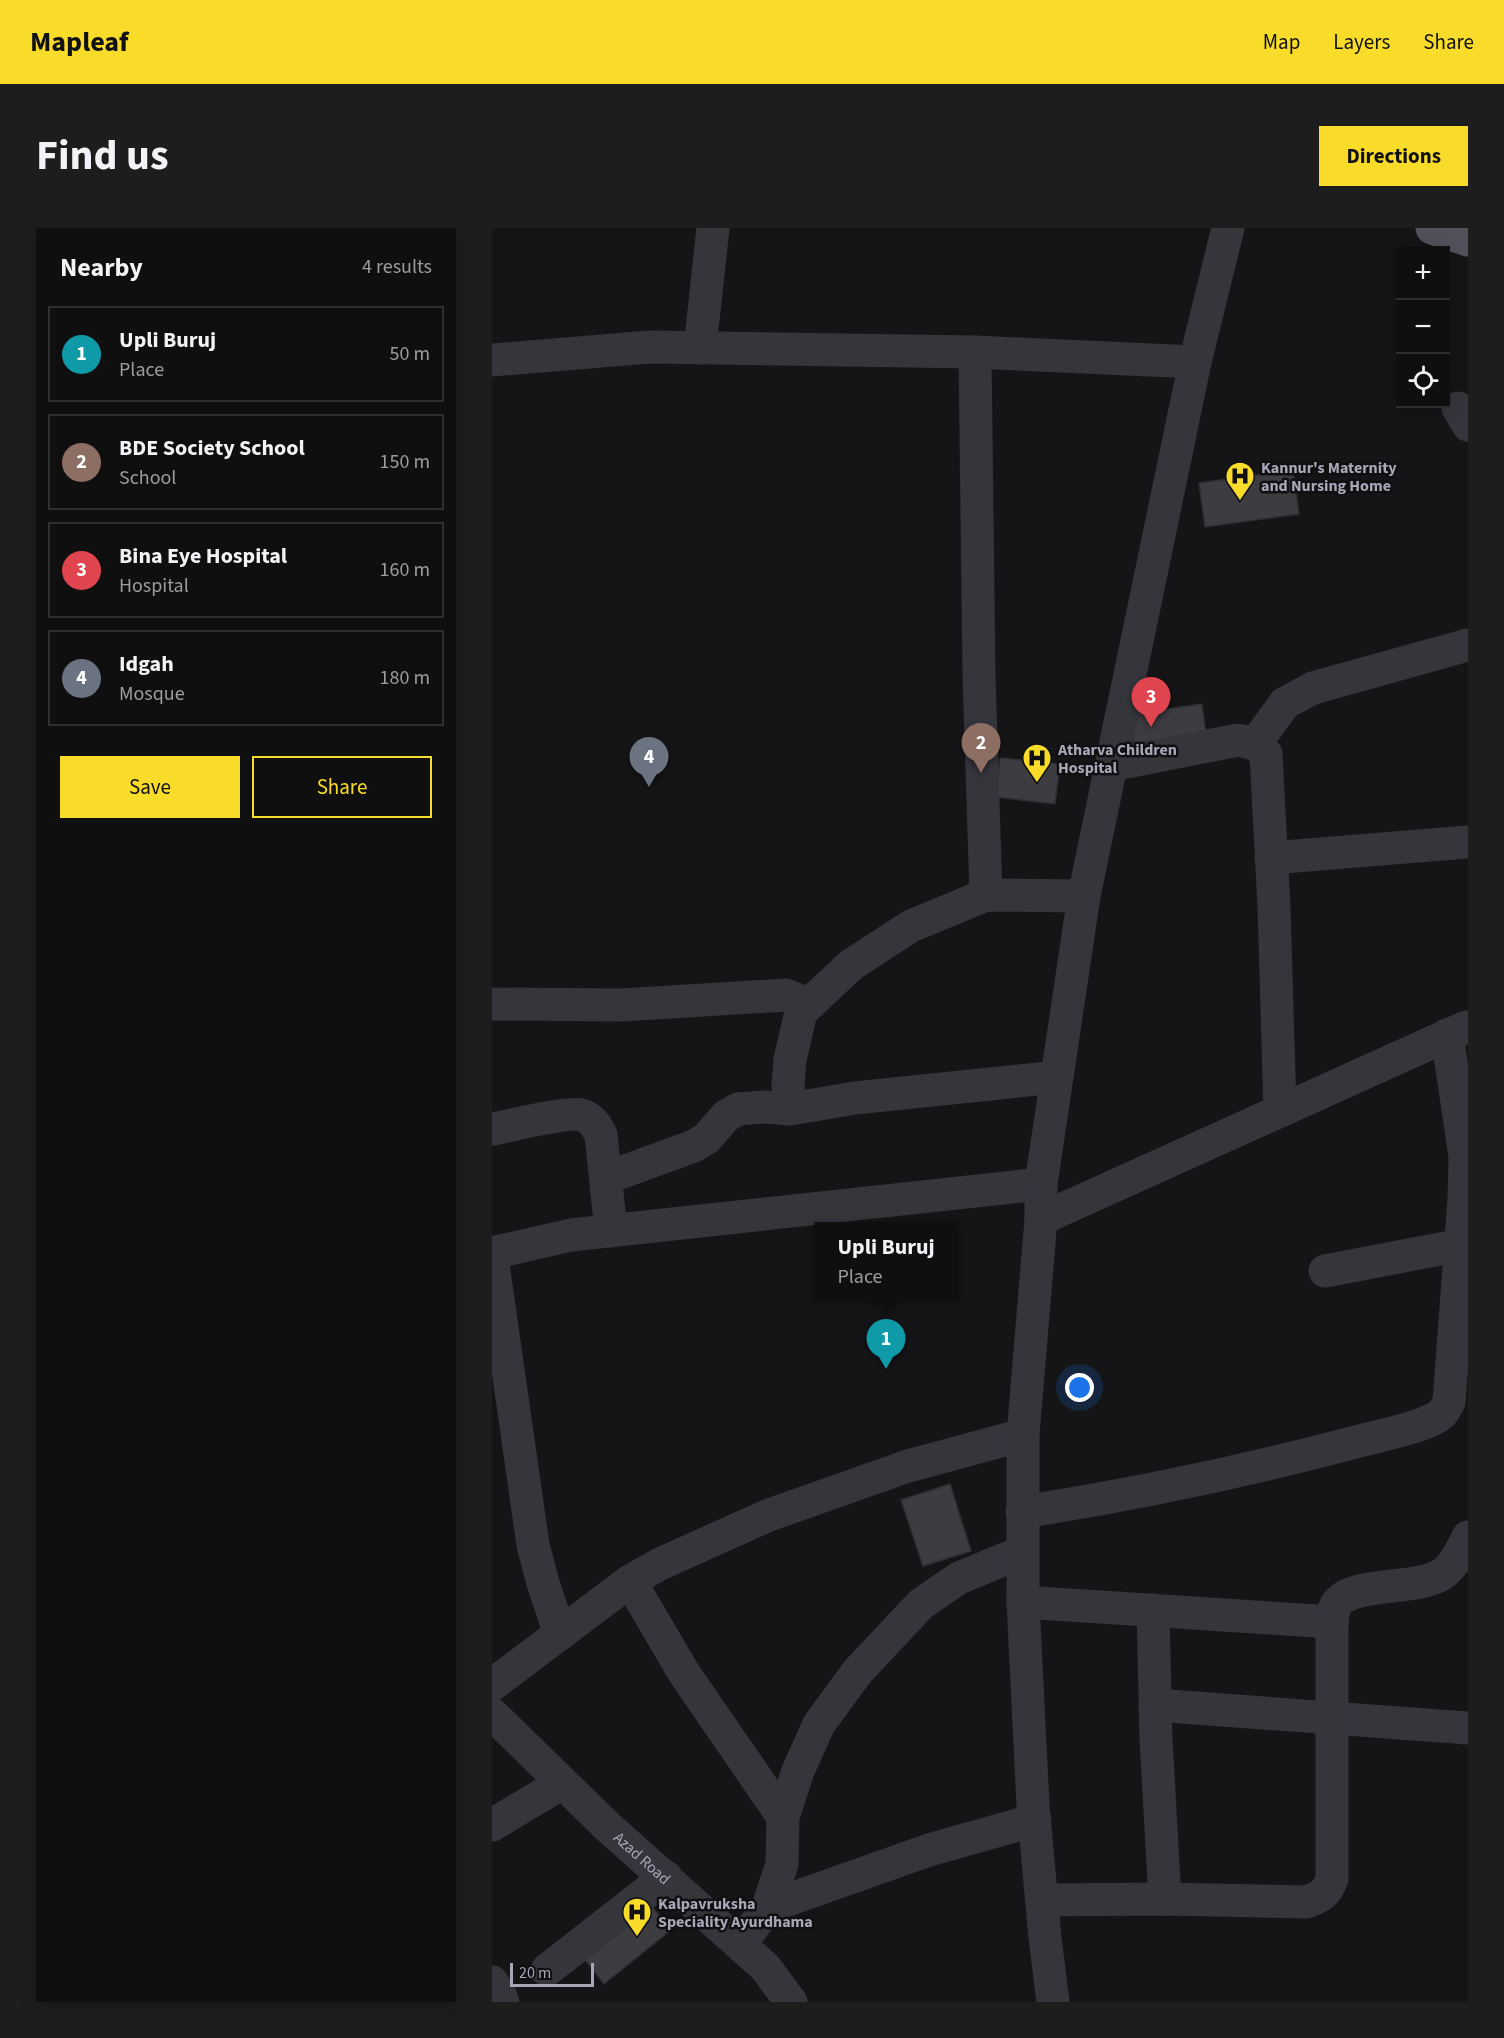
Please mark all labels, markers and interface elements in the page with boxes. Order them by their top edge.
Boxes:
text: Mapleaf [30,22,129,62]
text: Map [1263,27,1300,57]
text: Layers [1333,27,1390,57]
text: Share [1423,27,1474,57]
text: Find us [36,126,169,186]
button: Directions [1319,126,1468,186]
map controls [1396,246,1450,408]
button: + [1396,246,1450,300]
text: Nearby [60,249,143,286]
text: 4 results [362,253,432,281]
button: − [1396,300,1450,354]
text: Upli Buruj [119,324,216,356]
text: 1 [76,340,87,368]
text: 50 m [390,340,430,368]
button: locate [1396,354,1450,408]
text: Place [119,356,164,384]
text: BDE Society School [119,432,305,464]
text: 2 [76,448,87,476]
text: 150 m [380,448,430,476]
place label: Kannur's Maternity and Nursing Home [1261,457,1397,497]
hospital icon: Kannur's Maternity and Nursing Home [1224,460,1256,502]
text: School [119,464,176,492]
text: Bina Eye Hospital [119,540,287,572]
text: 3 [76,556,87,584]
text: 160 m [380,556,430,584]
text: Hospital [119,572,189,600]
text: Idgah [119,648,174,680]
text: 4 [76,664,87,692]
text: 180 m [380,664,430,692]
pin: 3 [1132,678,1170,727]
text: Mosque [119,680,185,708]
pin: 2 [962,724,1000,773]
pin: 4 [630,738,668,787]
place label: Atharva Children Hospital [1057,739,1177,779]
hospital icon: Atharva Children Hospital [1021,742,1053,784]
button: Save [60,756,240,818]
button: Share [252,756,432,818]
popup [814,1222,958,1300]
text: Upli Buruj [837,1231,935,1263]
text: Place [837,1263,883,1291]
pin: 1 [866,1320,906,1369]
your location [1065,1373,1094,1402]
street label: Azad Road [608,1827,675,1890]
place label: Kalpavruksha Speciality Ayurdhama [658,1893,813,1933]
hospital icon: Kalpavruksha Speciality Ayurdhama [621,1896,653,1938]
scale bar [510,1960,594,1988]
text: 20 m [519,1962,551,1984]

